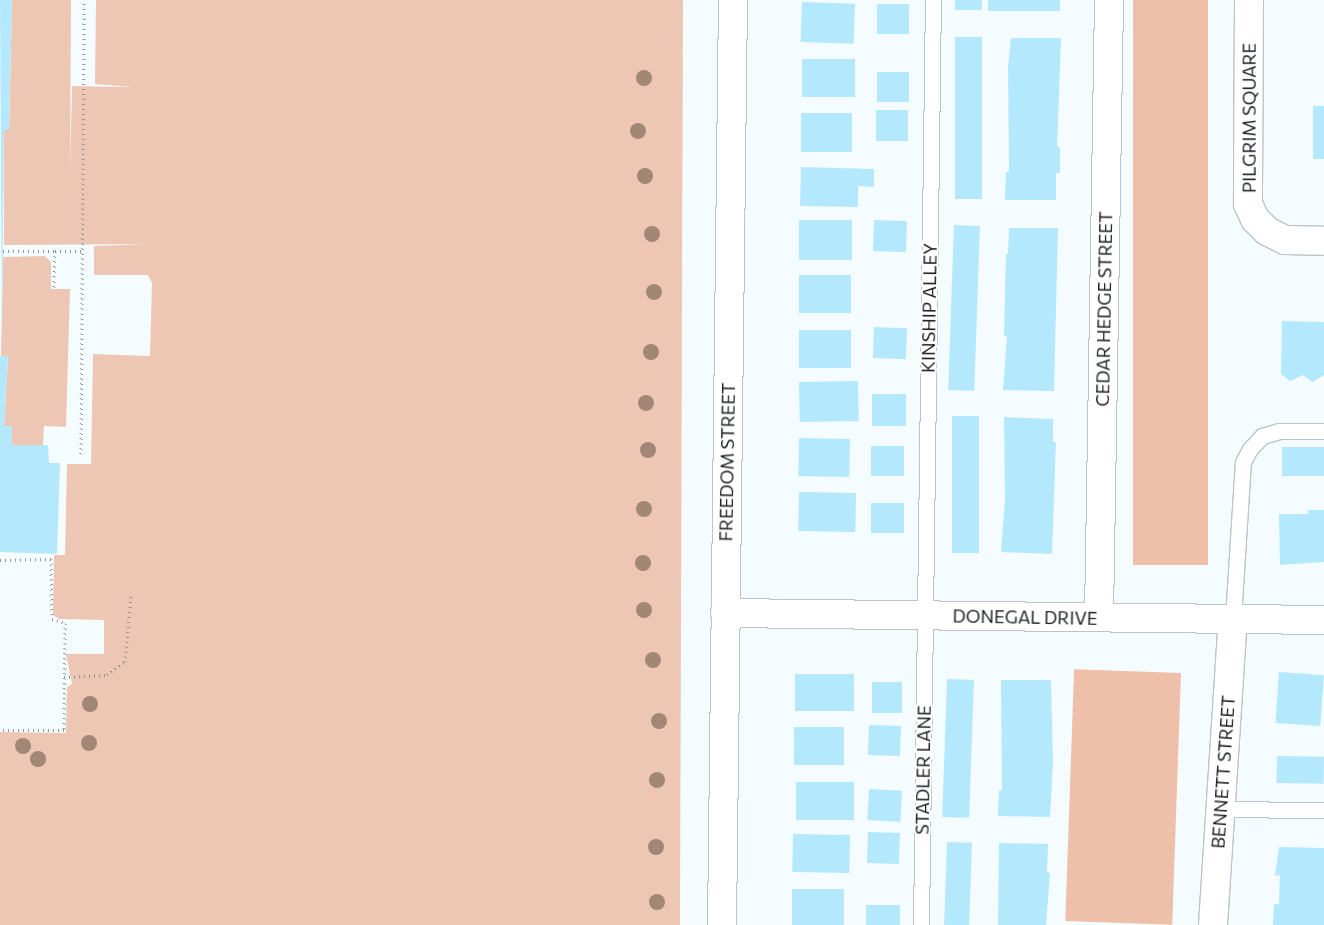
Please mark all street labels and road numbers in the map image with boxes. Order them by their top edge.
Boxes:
street label: PILGRIM SQUARE [1238,43,1260,193]
street label: CEDAR HEDGE STREET [1091,211,1117,407]
street label: KINSHIP ALLEY [917,243,941,373]
street label: FREEDOM STREET [715,382,739,542]
street label: DONEGAL DRIVE [952,605,1098,629]
street label: BENNETT STREET [1207,695,1239,849]
street label: STADLER LANE [911,705,935,835]

